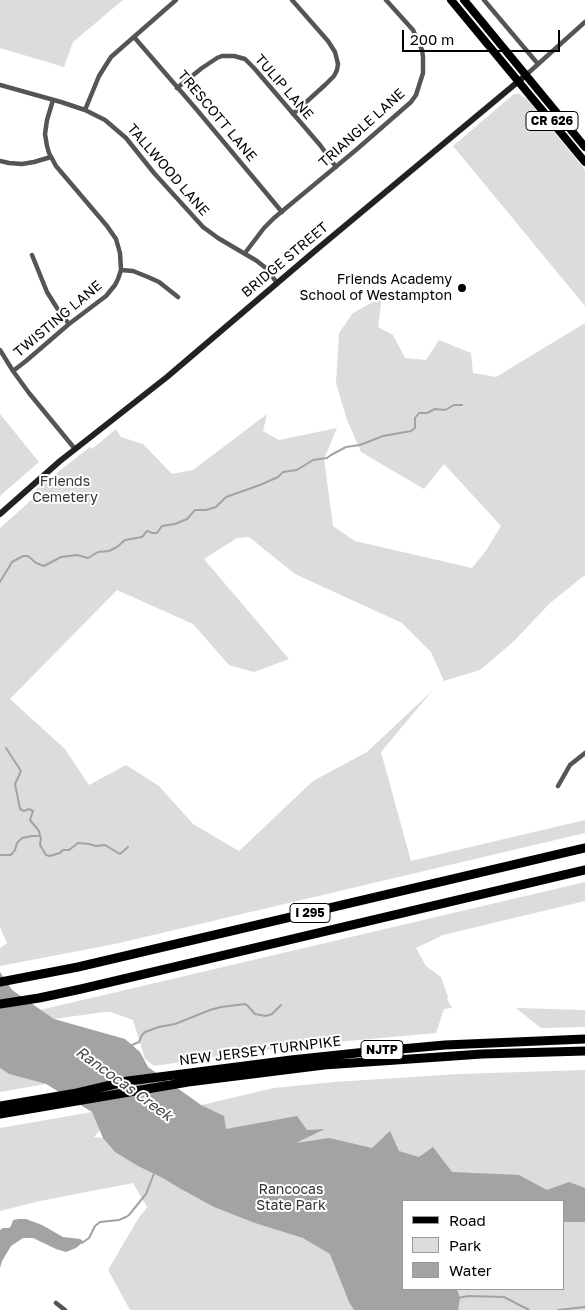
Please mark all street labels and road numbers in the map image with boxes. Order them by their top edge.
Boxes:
street label: TULIP LANE [251,51,317,123]
street label: TRESCOTT LANE [174,67,260,165]
street label: TRIANGLE LANE [316,85,408,171]
road number: CR 626 [526,112,578,130]
street label: TALLWOOD LANE [123,121,213,219]
street label: BRIDGE STREET [238,219,332,301]
street label: TWISTING LANE [11,277,105,361]
road number: I 295 [290,904,330,922]
street label: NEW JERSEY TURNPIKE [178,1033,342,1069]
road number: NJTP [361,1040,403,1060]

